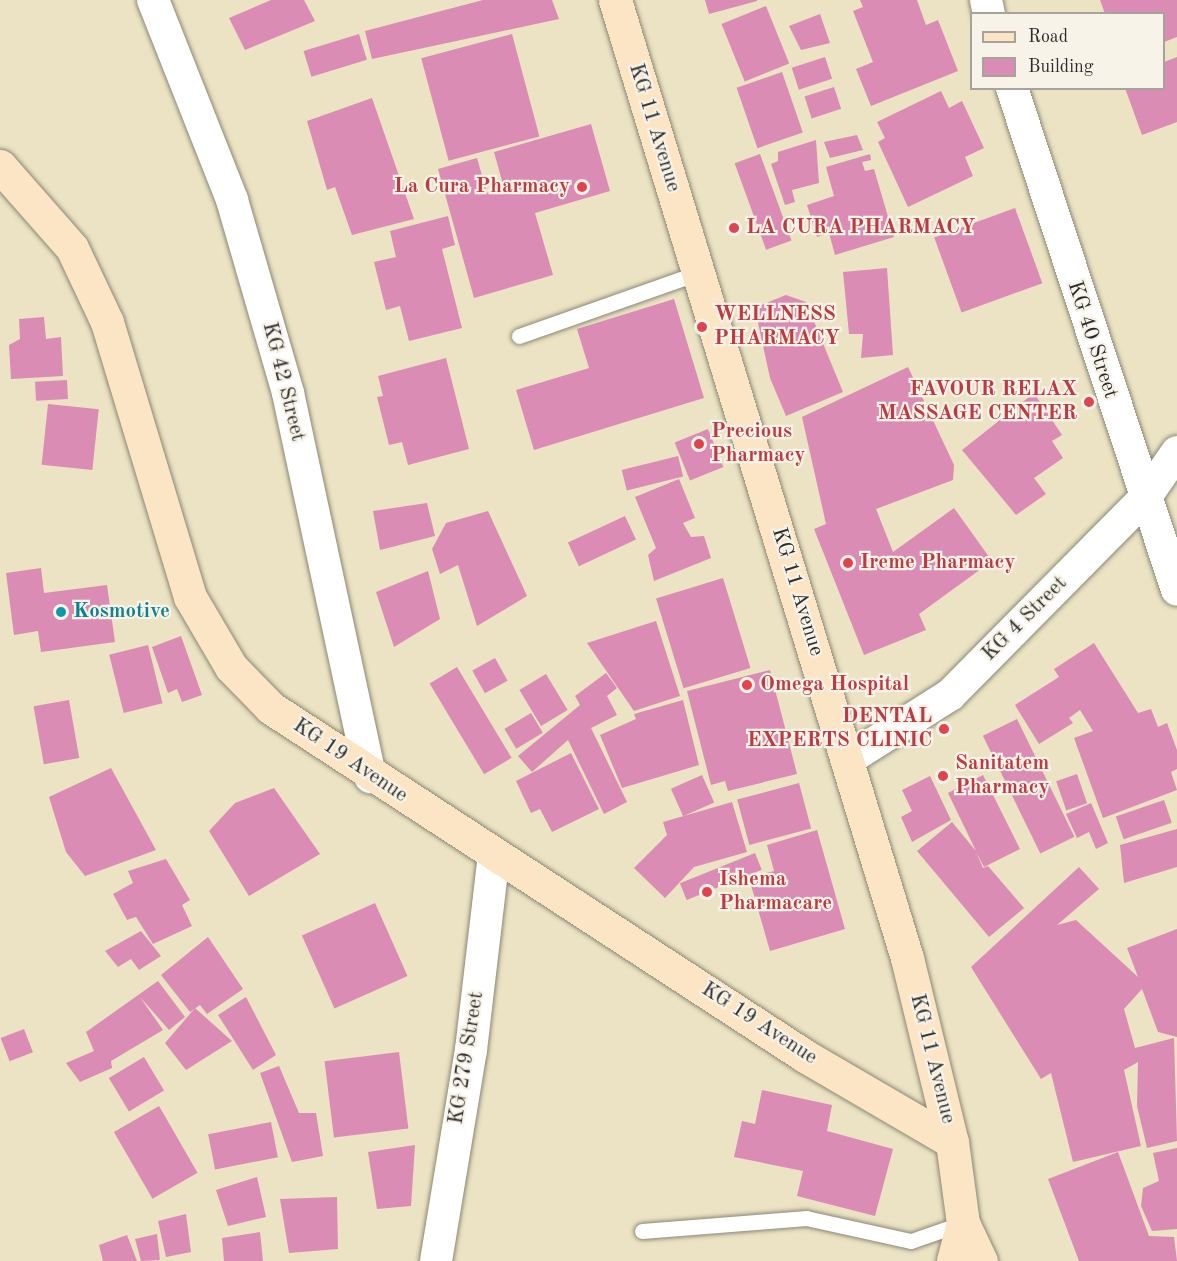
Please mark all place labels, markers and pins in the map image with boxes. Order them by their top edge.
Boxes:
place label: La Cura Pharmacy [394,174,570,200]
marker: La Cura Pharmacy [575,180,589,194]
place label: LA CURA PHARMACY [746,215,975,241]
marker: LA CURA PHARMACY [727,221,741,235]
place label: WELLNESS PHARMACY [714,302,840,352]
marker: WELLNESS PHARMACY [695,320,709,334]
place label: FAVOUR RELAX MASSAGE CENTER [878,377,1077,427]
marker: FAVOUR RELAX MASSAGE CENTER [1082,395,1096,409]
place label: Precious Pharmacy [711,419,806,469]
marker: Precious Pharmacy [692,437,706,451]
place label: Ireme Pharmacy [860,550,1015,576]
marker: Ireme Pharmacy [841,556,855,570]
place label: Kosmotive [73,599,170,625]
marker: Kosmotive [54,605,68,619]
place label: Omega Hospital [760,672,909,698]
marker: Omega Hospital [738,676,756,694]
place label: DENTAL EXPERTS CLINIC [747,704,932,754]
marker: DENTAL EXPERTS CLINIC [937,722,951,736]
place label: Sanitatem Pharmacy [955,751,1050,801]
marker: Sanitatem Pharmacy [936,769,950,783]
place label: Ishema Pharmacare [719,867,832,917]
marker: Ishema Pharmacare [700,885,714,899]

